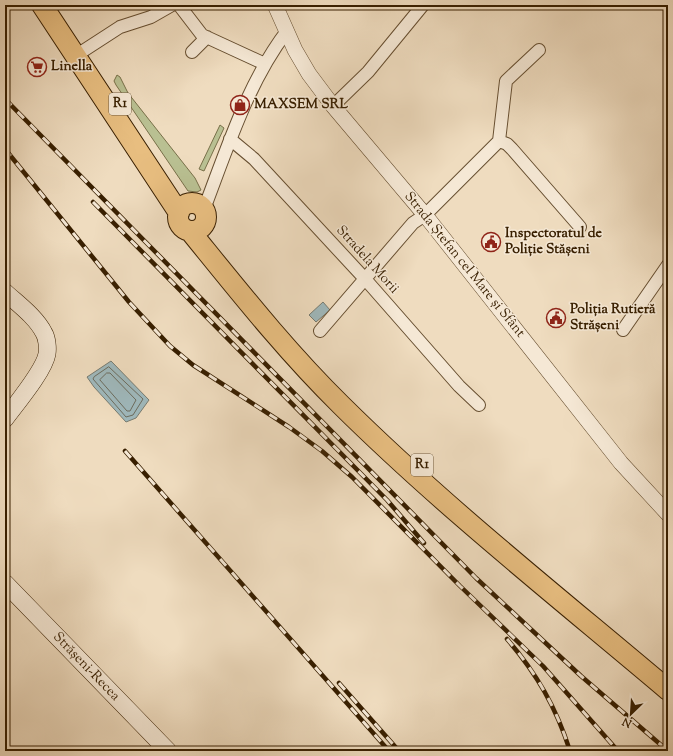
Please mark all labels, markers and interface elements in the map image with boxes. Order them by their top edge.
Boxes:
supermarket icon: Linella [26,56,48,78]
place label: Linella [51,57,93,77]
road number: R1 [109,93,131,115]
shop icon: MAXSEM SRL [229,94,251,116]
place label: MAXSEM SRL [254,95,349,115]
street label: Strada Ștefan cel Mare și Sfânt [399,188,529,342]
street label: Stradela Morii [331,221,403,299]
place label: Inspectoratul de Poliție Stășeni [505,224,602,260]
public building icon: Inspectoratul de Poliție Stășeni [480,231,502,253]
place label: Poliția Rutieră Strășeni [570,300,656,336]
public building icon: Poliția Rutieră Strășeni [545,307,567,329]
road number: R1 [411,454,433,476]
street label: Strășeni-Recea [48,628,125,706]
north arrow [611,694,651,734]
text: N [620,713,635,732]

